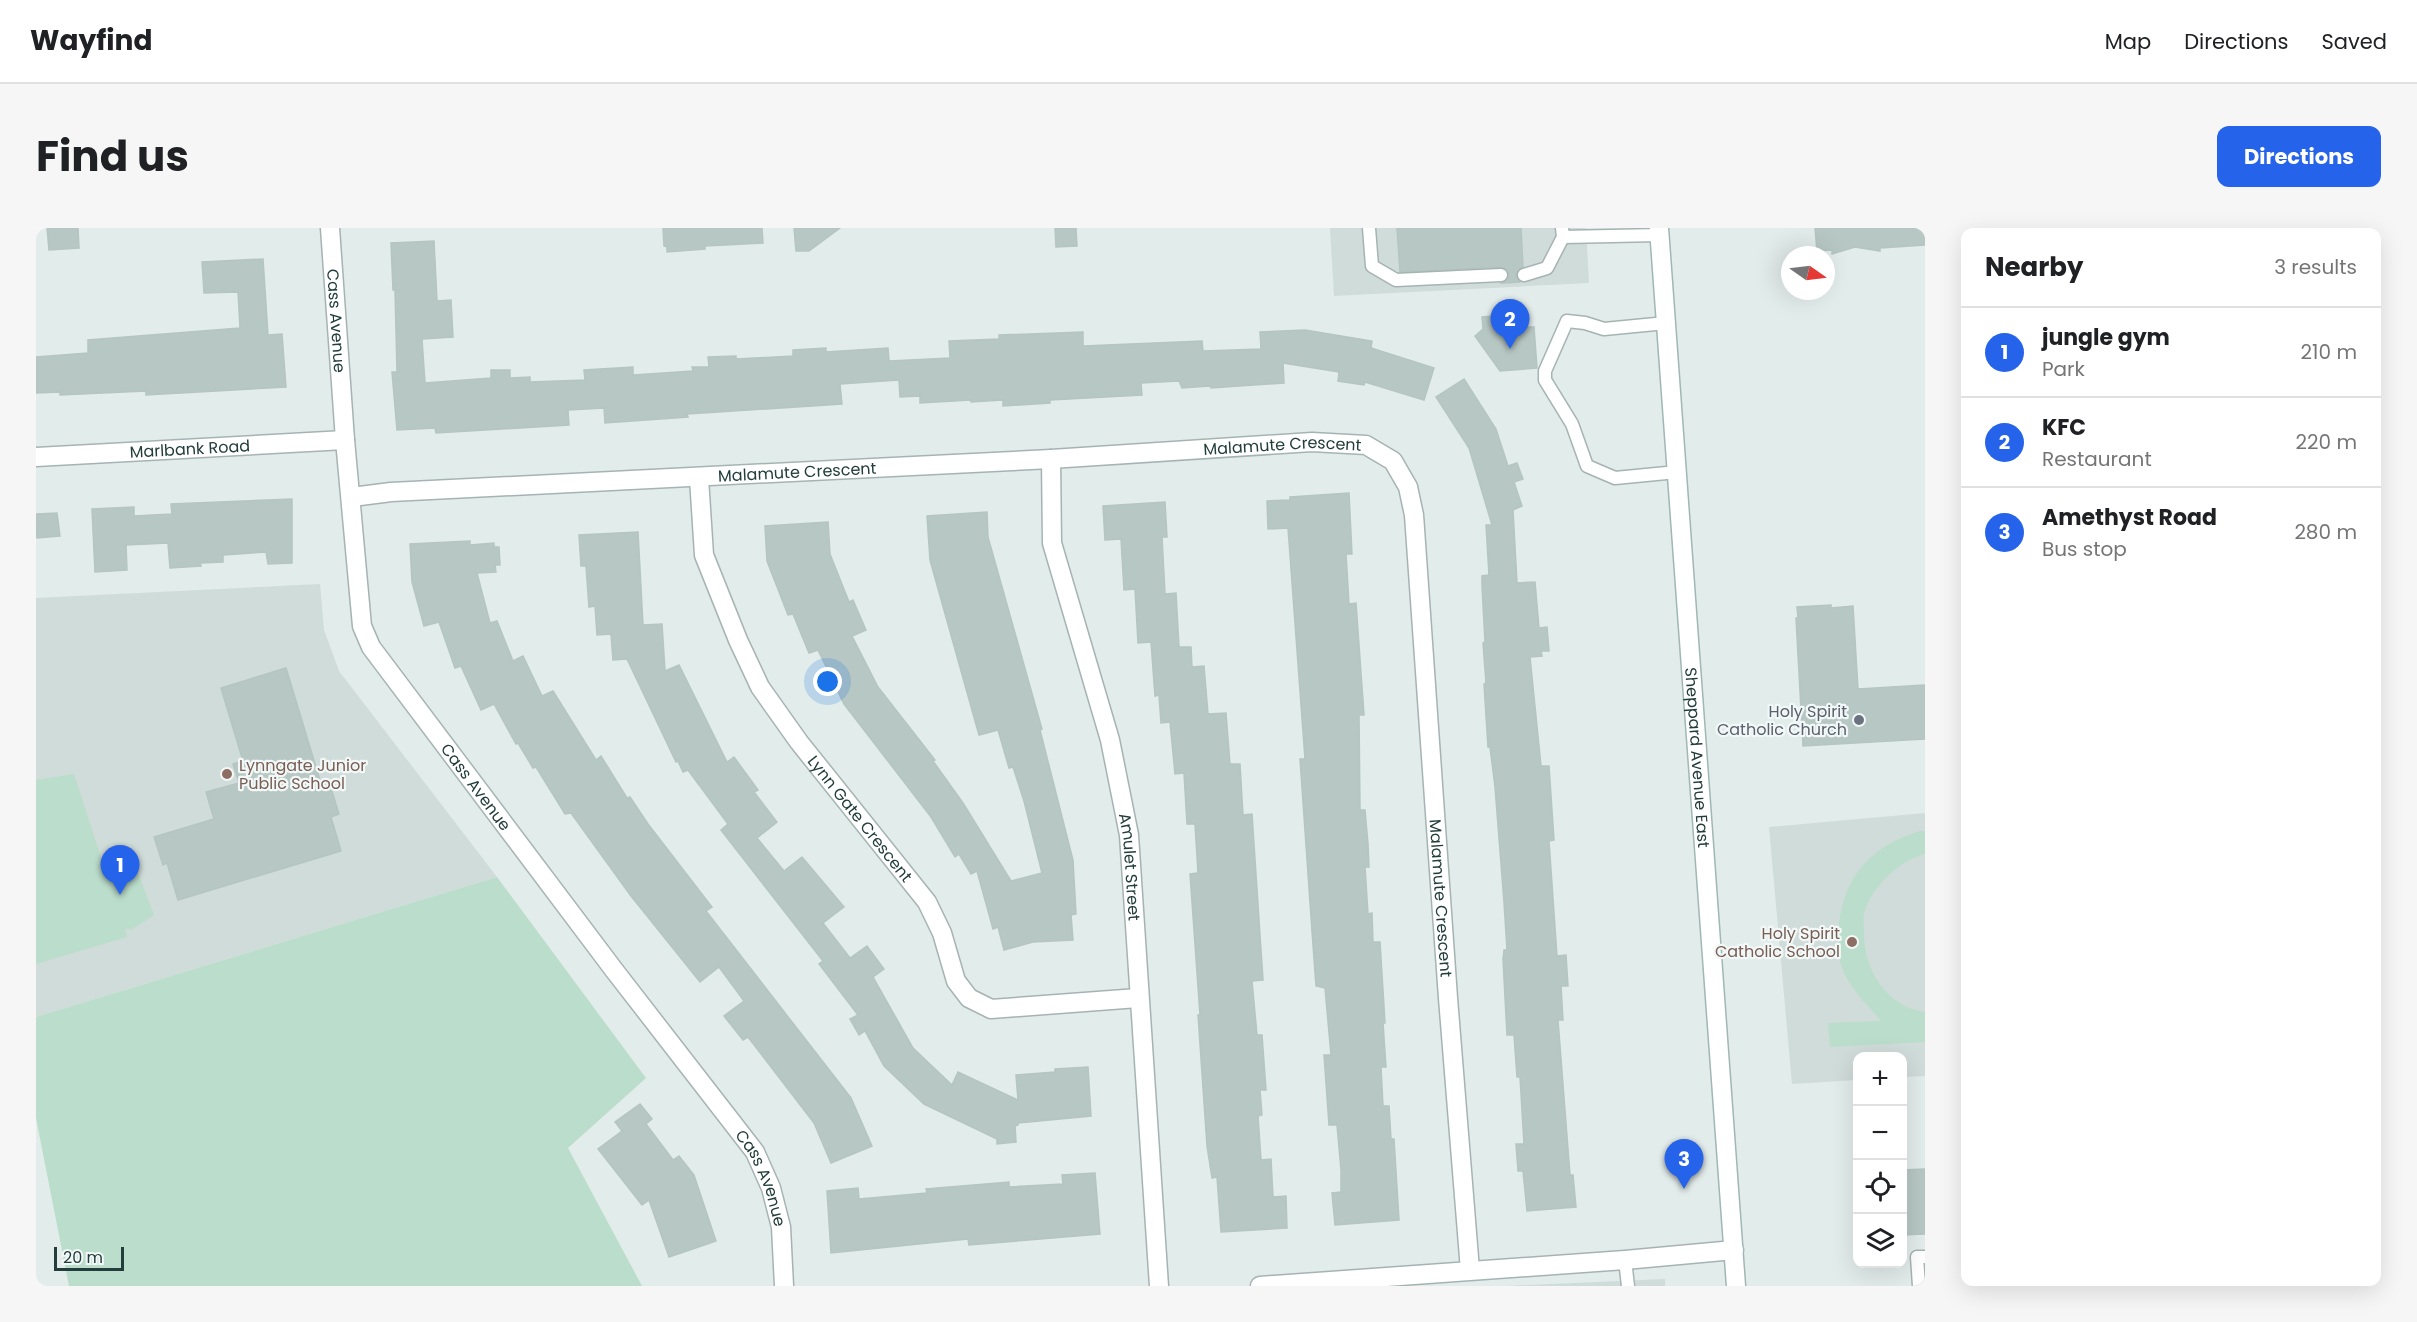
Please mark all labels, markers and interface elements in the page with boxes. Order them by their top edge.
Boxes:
text: Wayfind [30,21,152,60]
text: Map [2105,27,2151,56]
text: Directions [2184,27,2288,56]
text: Saved [2321,27,2387,56]
button: Directions [2217,126,2381,187]
text: Find us [36,127,189,186]
north arrow [1781,246,1835,300]
text: Nearby [1985,249,2083,285]
text: 3 results [2274,253,2357,281]
street label: Cass Avenue [321,268,351,374]
pin: 2 [1490,300,1530,349]
text: jungle gym [2042,322,2170,353]
text: 1 [2001,338,2008,366]
text: 210 m [2301,338,2357,366]
text: Park [2042,355,2085,383]
text: KFC [2042,412,2086,443]
text: 2 [1999,428,2010,456]
text: 220 m [2296,428,2357,456]
street label: Malamute Crescent [1203,431,1362,461]
street label: Marlbank Road [129,434,251,464]
text: Restaurant [2042,445,2152,473]
street label: Malamute Crescent [717,457,877,488]
text: Amethyst Road [2042,502,2217,533]
text: 3 [1998,518,2011,546]
text: 280 m [2294,518,2357,546]
text: Bus stop [2042,535,2127,563]
your location [813,667,842,696]
street label: Sheppard Avenue East [1679,667,1715,849]
place label: Holy Spirit Catholic Church [1717,700,1847,741]
marker: Holy Spirit Catholic Church [1852,713,1866,727]
street label: Cass Avenue [435,738,516,836]
street label: Lynn Gate Crescent [802,751,918,887]
place label: Lynngate Junior Public School [239,754,366,795]
marker: Lynngate Junior Public School [220,767,234,781]
street label: Amulet Street [1113,811,1146,922]
street label: Malamute Crescent [1423,818,1458,978]
pin: 1 [100,846,140,895]
place label: Holy Spirit Catholic School [1715,922,1840,963]
marker: Holy Spirit Catholic School [1845,935,1859,949]
map controls [1853,1052,1907,1268]
button: + [1853,1052,1907,1106]
button: − [1853,1106,1907,1160]
street label: Cass Avenue [730,1125,791,1229]
pin: 3 [1664,1140,1704,1189]
button: locate [1853,1160,1907,1214]
button: layers [1853,1214,1907,1268]
scale bar [54,1244,124,1272]
text: 20 m [63,1246,103,1269]

